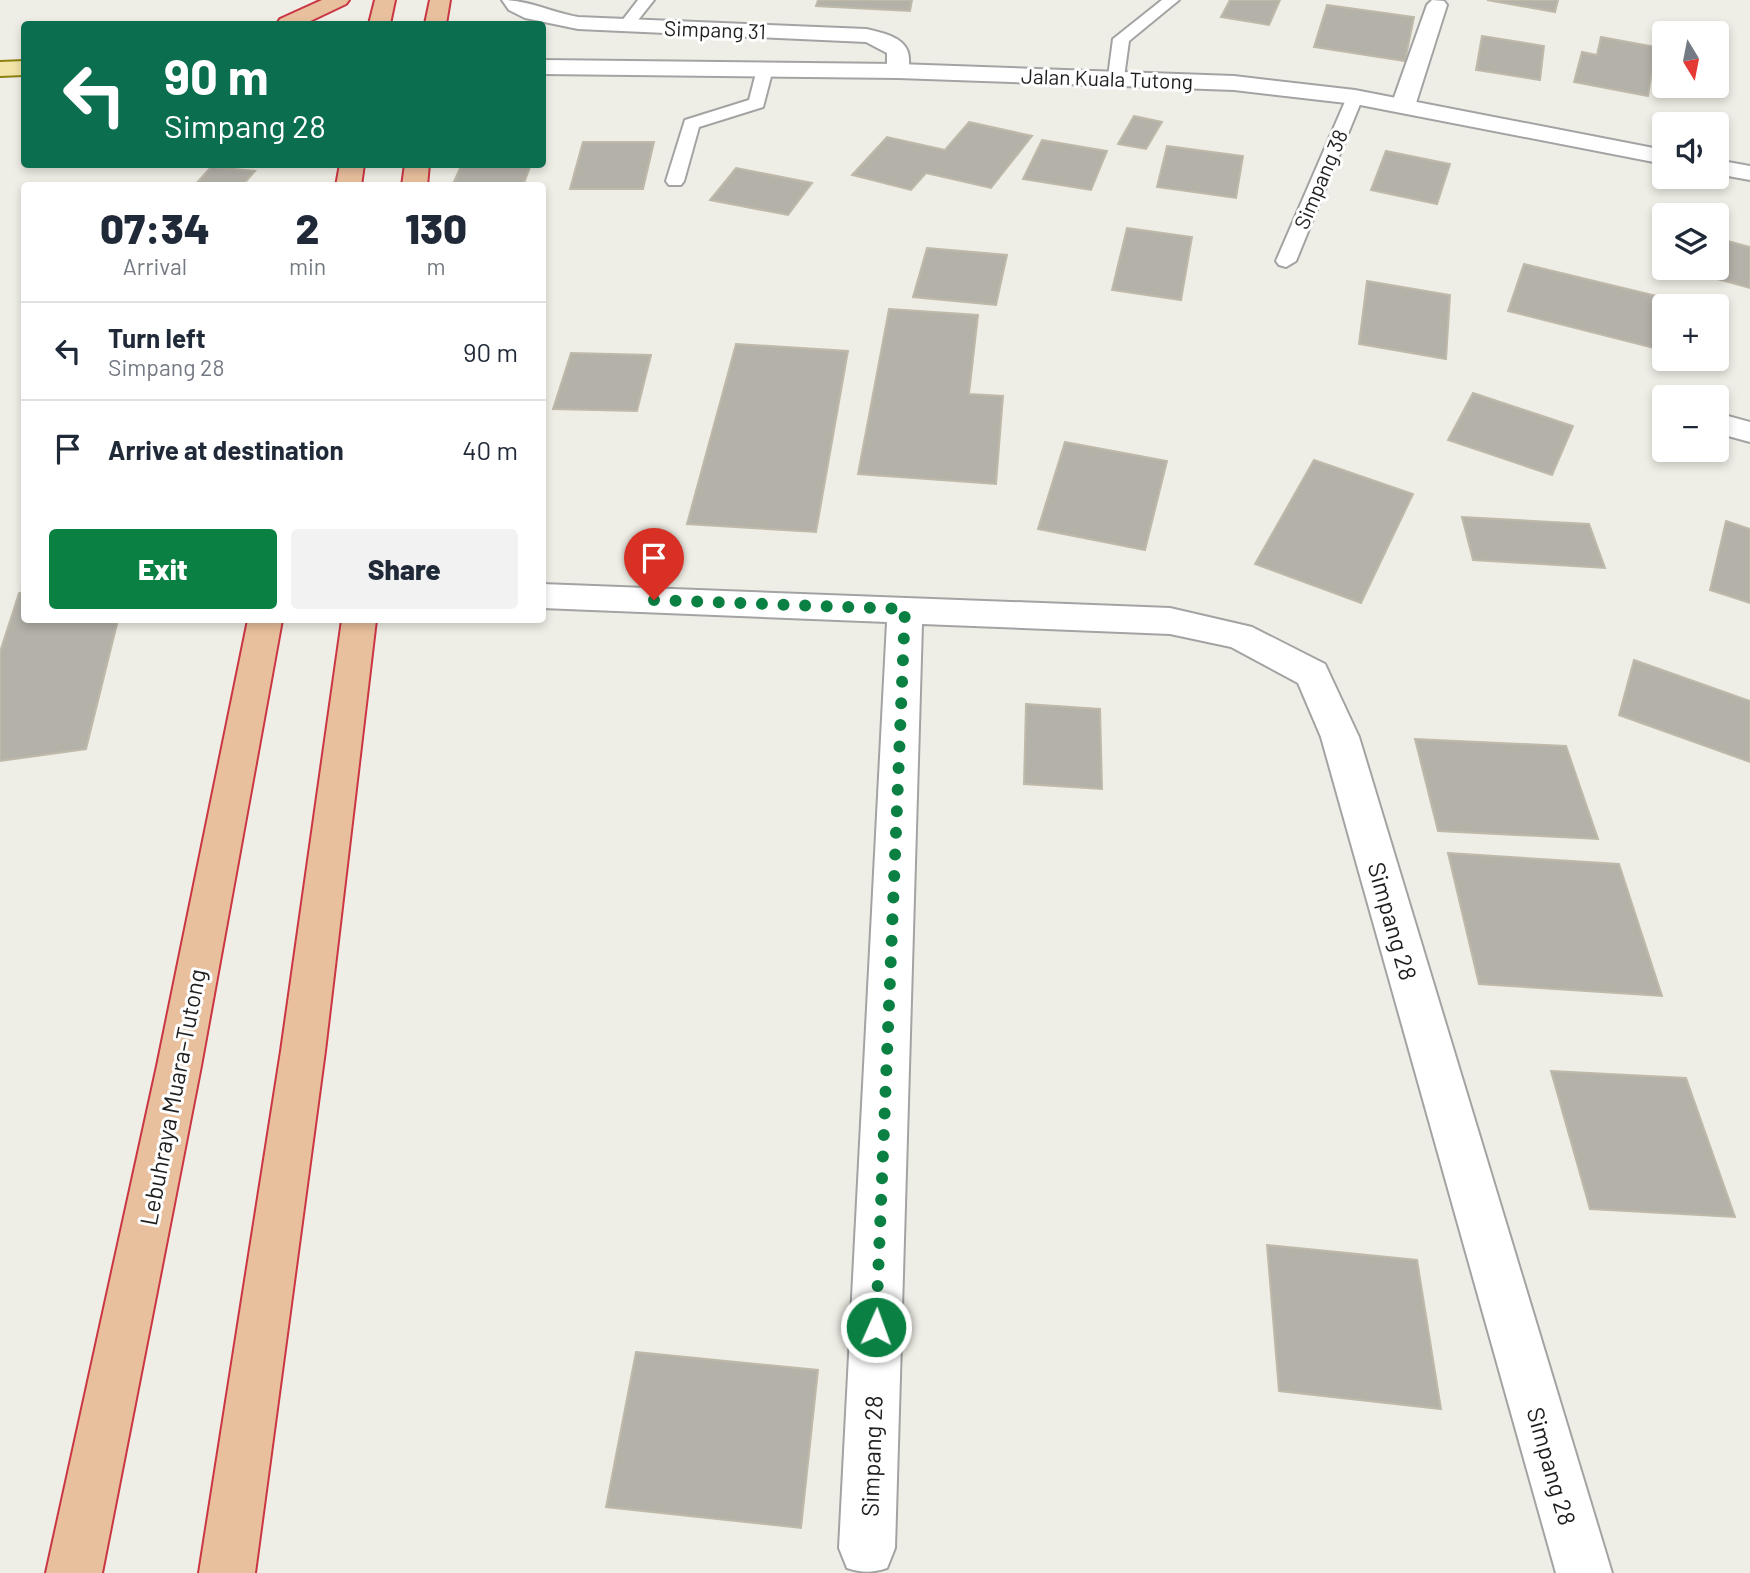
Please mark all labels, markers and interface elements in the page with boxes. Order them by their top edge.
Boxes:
street label: Simpang 31 [664,15,766,43]
north arrow [1652,21,1729,98]
map controls [1652,21,1729,462]
text: 90 m [164,46,269,105]
icon: left [49,49,140,140]
street label: Jalan Kuala Tutong [1021,63,1193,93]
text: Simpang 28 [164,106,326,144]
button: sound [1652,112,1729,189]
street label: Simpang 38 [1288,125,1352,233]
text: 07:34 [100,202,210,252]
text: 2 [296,202,319,252]
text: 130 [405,202,467,252]
button: layers [1652,203,1729,280]
text: Arrival [123,252,187,280]
text: min [289,252,326,280]
text: m [427,252,446,280]
button: + [1652,294,1729,371]
text: Turn left [108,322,206,353]
icon: left [49,332,87,370]
text: 90 m [463,336,518,367]
text: Simpang 28 [108,353,224,381]
button: − [1652,385,1729,462]
icon: arrive [49,430,87,468]
text: Arrive at destination [108,434,344,465]
text: 40 m [462,434,518,465]
pin [624,528,684,600]
button: Exit [49,529,277,609]
button: Share [291,529,518,609]
icon: arrive [635,539,673,577]
street label: Simpang 28 [1362,859,1424,983]
street label: Lebuhraya Muara–Tutong [133,966,211,1228]
position arrow [839,1290,913,1364]
street label: Simpang 28 [854,1395,888,1517]
street label: Simpang 28 [1521,1404,1583,1528]

